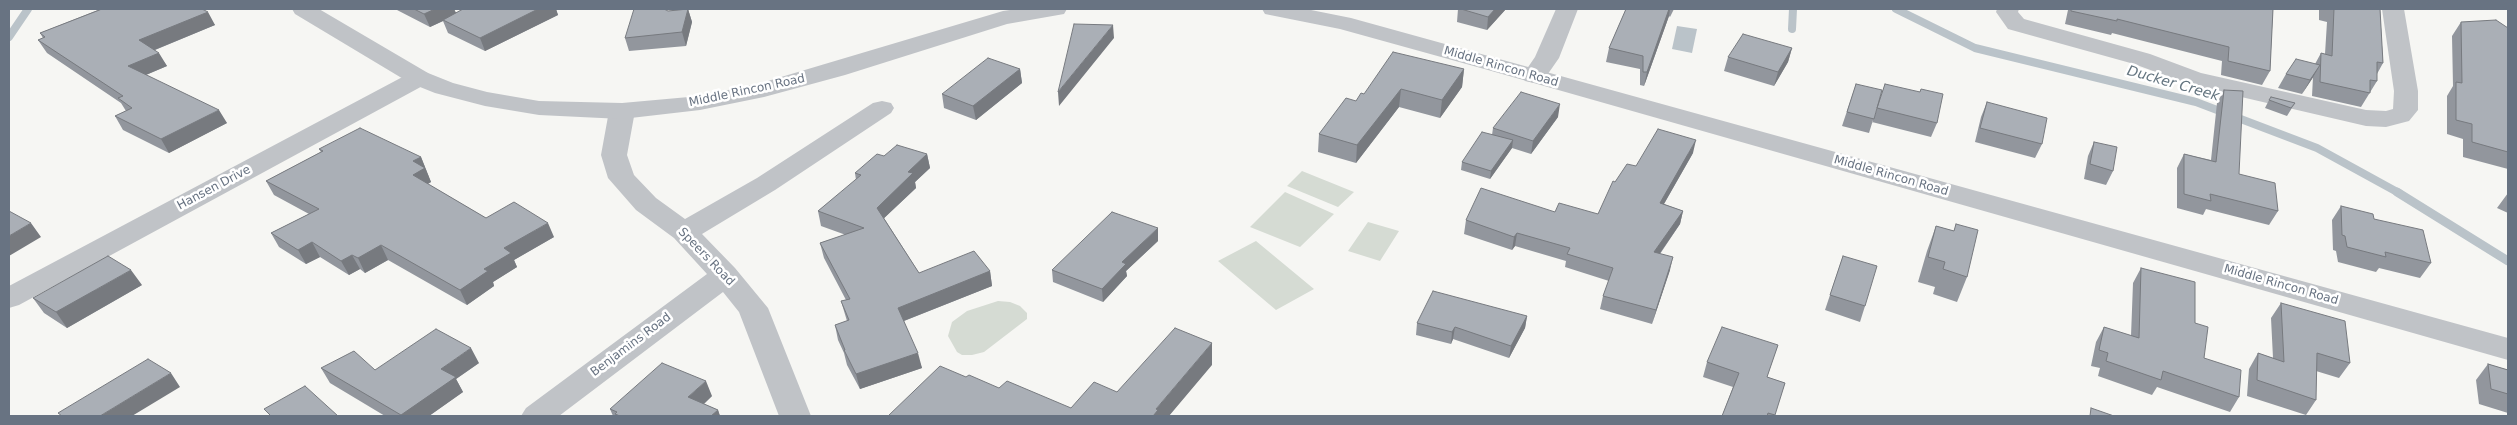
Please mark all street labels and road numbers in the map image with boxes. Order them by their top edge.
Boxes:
street label: Middle Rincon Road [1442,44,1560,90]
street label: Middle Rincon Road [688,72,806,110]
street label: Middle Rincon Road [1832,153,1950,199]
street label: Hansen Drive [175,163,253,213]
street label: Speers Road [675,225,737,289]
street label: Middle Rincon Road [2222,262,2340,308]
street label: Benjamins Road [588,310,674,380]

